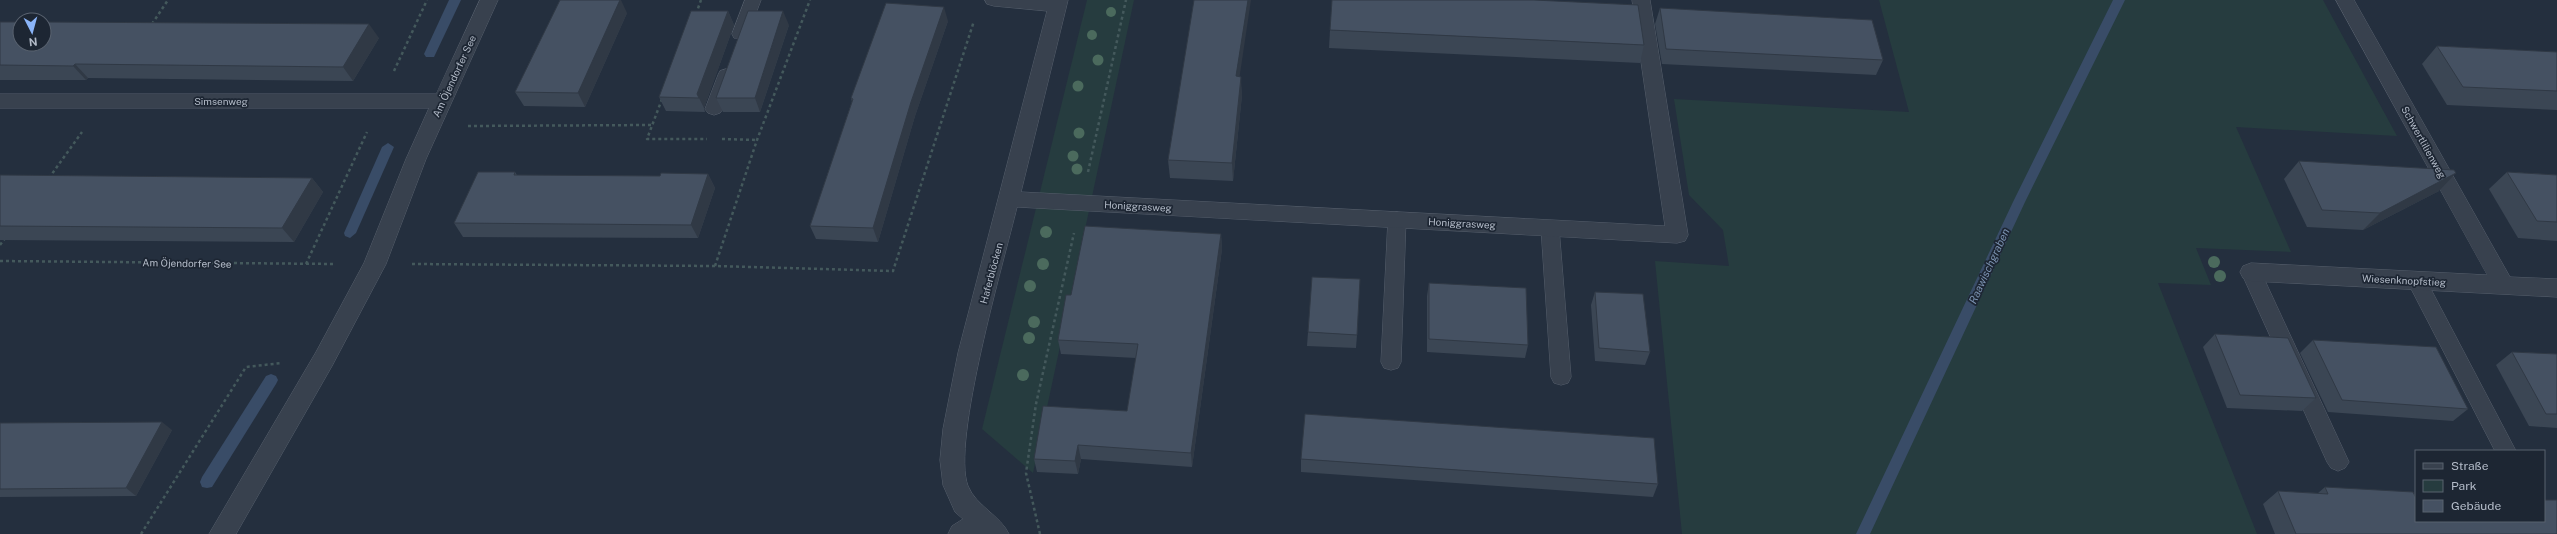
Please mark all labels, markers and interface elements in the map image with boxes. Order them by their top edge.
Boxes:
north arrow [12,12,52,52]
street label: Am Öjendorfer See [430,33,478,119]
text: N [28,36,38,48]
street label: Simsenweg [194,95,248,107]
street label: Schwertlilienweg [2399,104,2449,180]
street label: Honiggrasweg [1104,198,1172,214]
street label: Honiggrasweg [1428,215,1496,231]
water label: Raawischgraben [1966,227,2012,305]
street label: Haferblöcken [977,241,1005,305]
street label: Am Öjendorfer See [142,256,232,270]
street label: Wiesenknopfstieg [2362,272,2446,288]
legend [2415,450,2545,522]
text: Straße [2451,459,2489,473]
text: Park [2451,479,2477,493]
text: Gebäude [2451,499,2501,513]

